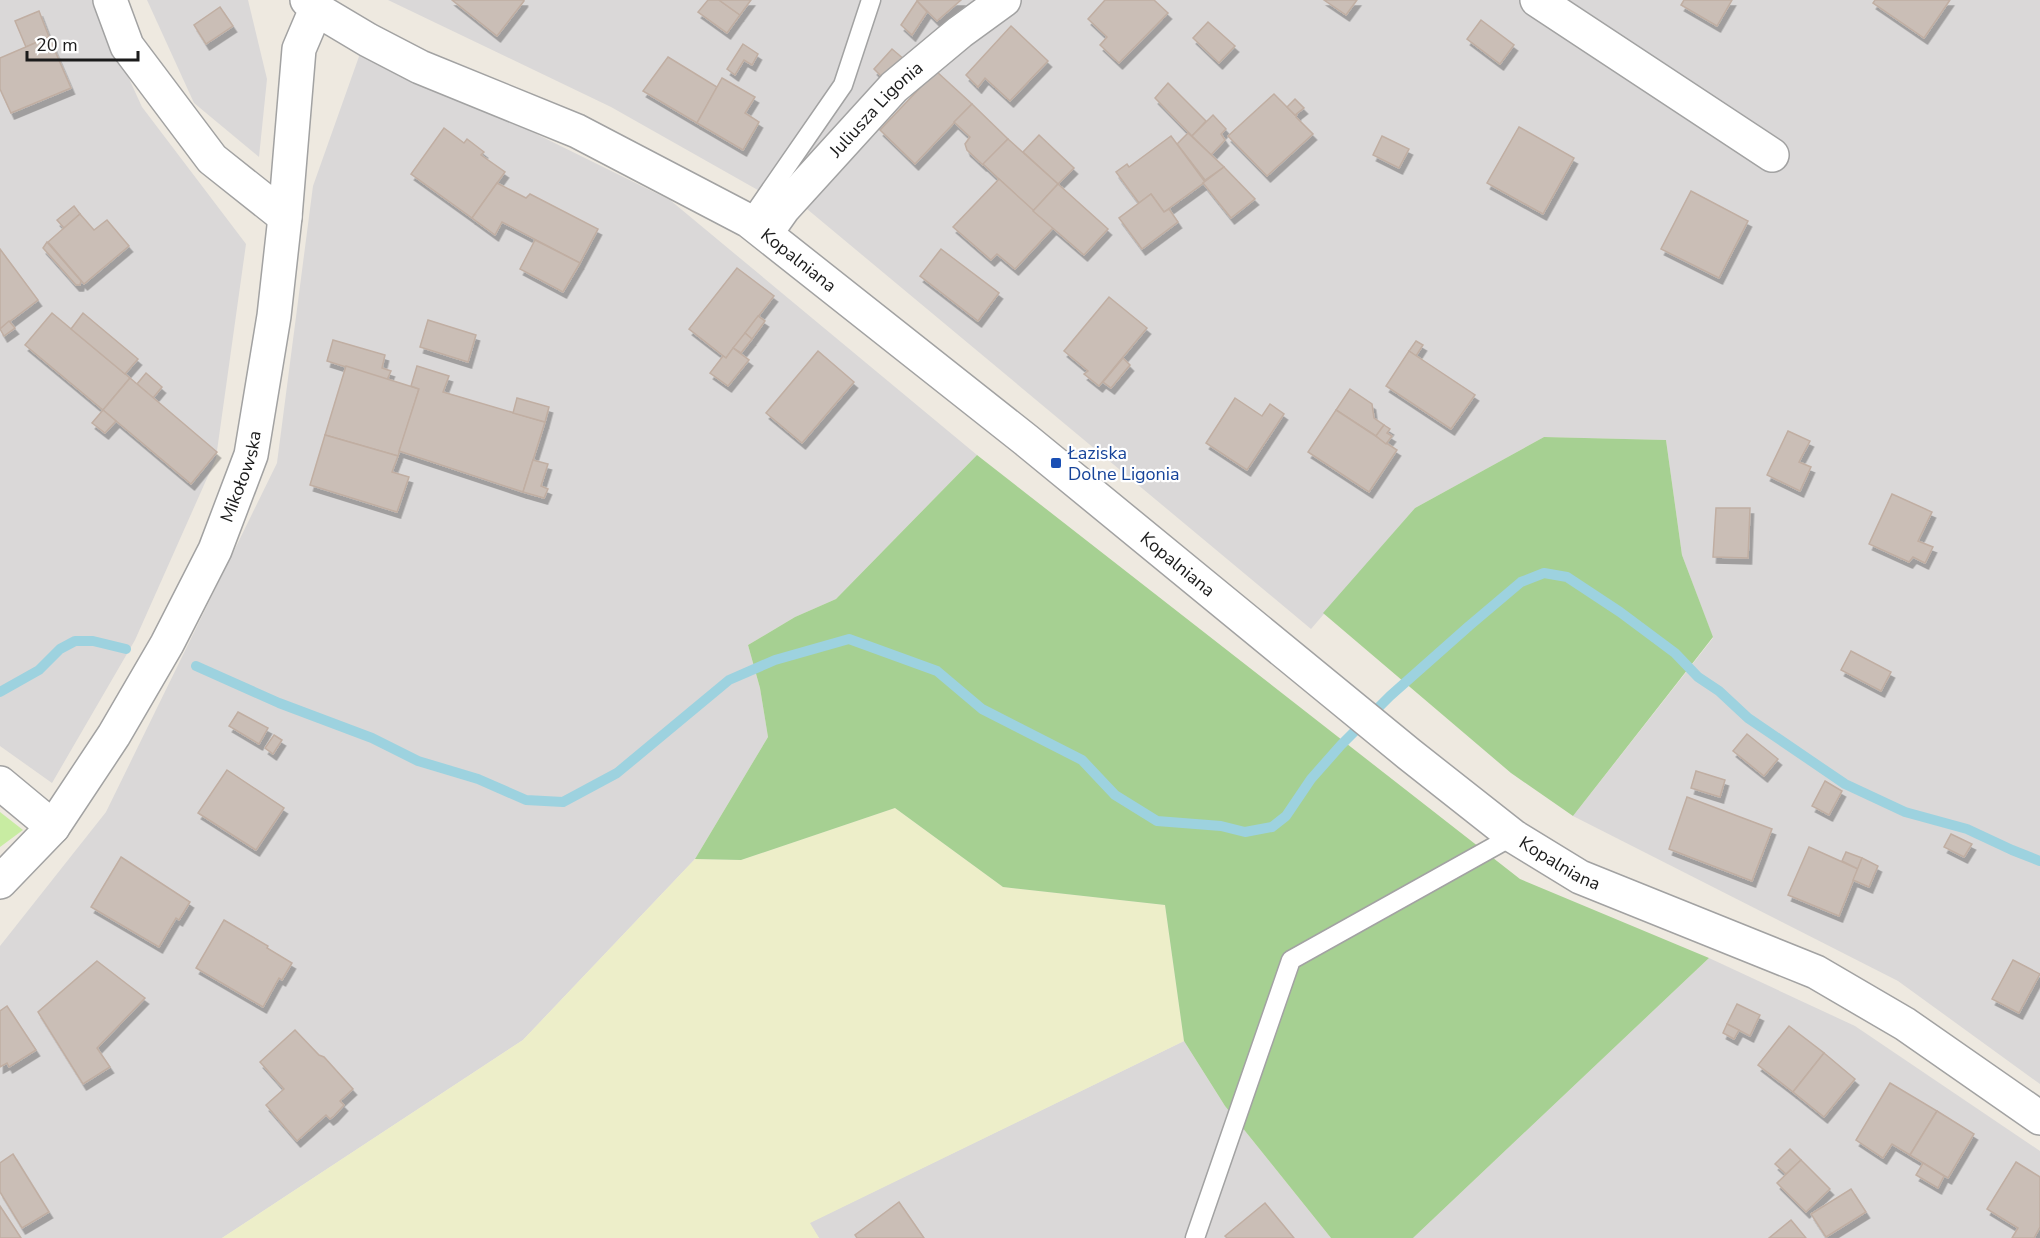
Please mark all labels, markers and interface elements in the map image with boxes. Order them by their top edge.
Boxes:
scale bar [27,24,138,62]
text: 20 m [36,33,78,57]
street label: Juliusza Ligonia [823,56,928,163]
street label: Kopalniana [756,223,841,298]
street label: Mikołowska [215,429,267,526]
place label: Łaziska Dolne Ligonia [1067,441,1180,486]
marker: Łaziska Dolne Ligonia [1049,456,1063,470]
street label: Kopalniana [1135,526,1220,602]
street label: Kopalniana [1515,831,1604,896]

